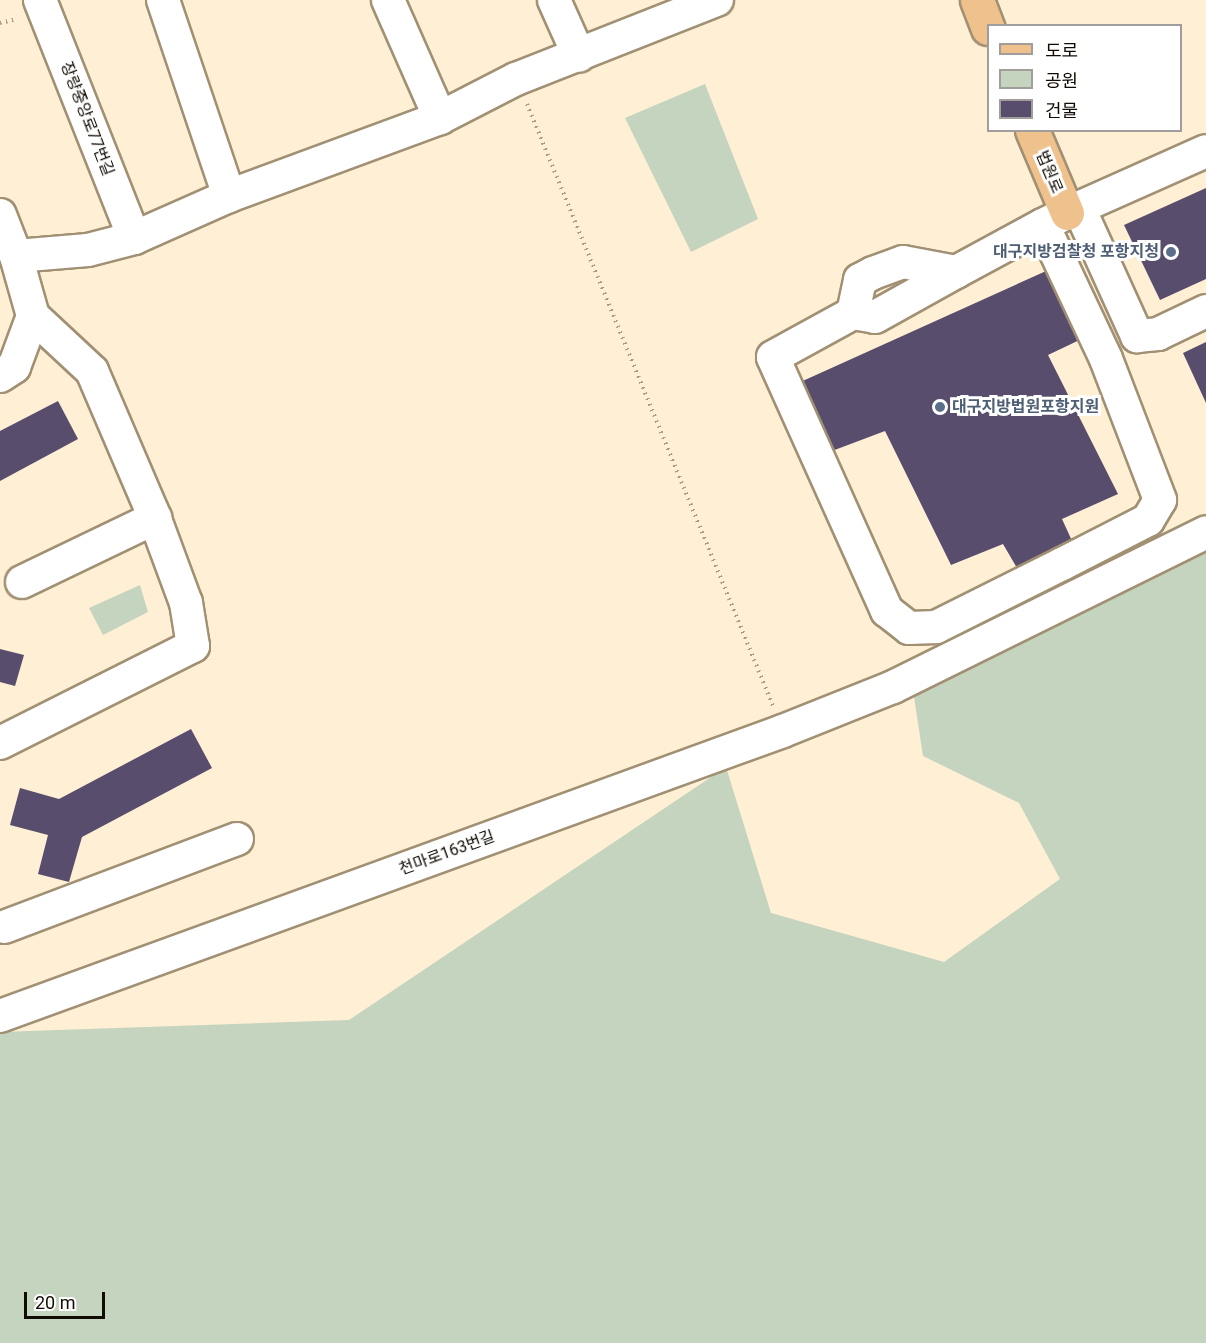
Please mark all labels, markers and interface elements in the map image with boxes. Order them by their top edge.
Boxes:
legend [987,24,1182,132]
text: 도로 [1045,40,1078,61]
street label: 장량중앙로77번길 [56,59,118,179]
text: 공원 [1045,70,1078,91]
text: 건물 [1045,100,1078,121]
street label: 법원로 [1032,148,1066,196]
place label: 대구지방검찰청 포항지청 [993,242,1159,262]
marker: 대구지방검찰청 포항지청 [1164,245,1178,259]
place label: 대구지방법원포항지원 [952,397,1099,417]
marker: 대구지방법원포항지원 [933,400,947,414]
street label: 천마로163번길 [396,827,498,879]
scale bar [27,1280,108,1318]
text: 20 m [35,1292,75,1313]

